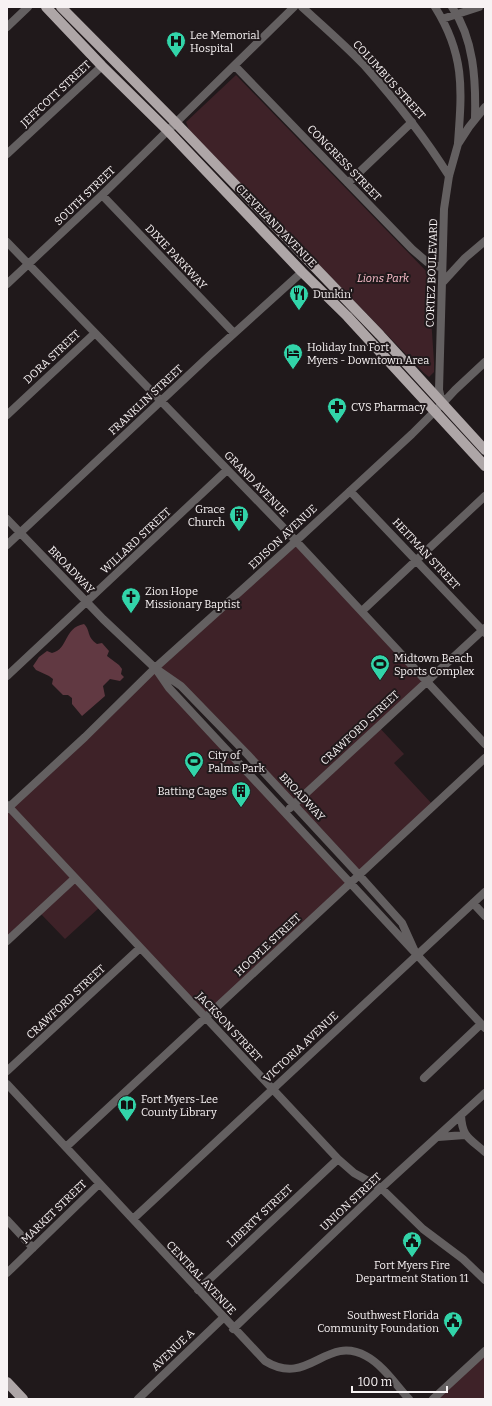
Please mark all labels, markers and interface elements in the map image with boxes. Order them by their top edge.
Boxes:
place label: Lee Memorial Hospital [190,29,260,55]
hospital icon: Lee Memorial Hospital [165,30,187,58]
street label: COLUMBUS STREET [350,38,428,123]
street label: JEFFCOTT STREET [18,58,94,131]
street label: CONGRESS STREET [304,122,384,204]
street label: SOUTH STREET [52,163,118,228]
street label: CLEVELAND AVENUE [233,182,319,270]
street label: CORTEZ BOULEVARD [424,218,440,328]
street label: DIXIE PARKWAY [143,222,210,293]
park label: Lions Park [357,272,410,285]
restaurant icon: Dunkin' [288,283,310,311]
place label: Dunkin' [313,288,353,301]
street label: DORA STREET [21,327,83,386]
place label: Holiday Inn Fort Myers - Downtown Area [307,341,429,367]
hotel icon: Holiday Inn Fort Myers - Downtown Area [282,342,304,370]
street label: FRANKLIN STREET [106,362,186,438]
pharmacy icon: CVS Pharmacy [326,396,348,424]
place label: CVS Pharmacy [351,401,426,414]
street label: GRAND AVENUE [221,449,291,520]
street label: EDISON AVENUE [246,502,320,572]
place label: Grace Church [188,503,225,529]
building icon: Grace Church [228,504,250,532]
street label: WILLARD STREET [98,505,174,577]
street label: HEITMAN STREET [390,516,463,593]
street label: BROADWAY [45,544,97,597]
place label: Zion Hope Missionary Baptist [145,585,240,611]
church icon: Zion Hope Missionary Baptist [120,586,142,614]
place label: Midtown Beach Sports Complex [394,652,474,678]
sports icon: Midtown Beach Sports Complex [369,653,391,681]
street label: CRAWFORD STREET [318,688,402,768]
place label: City of Palms Park [208,749,265,775]
sports icon: City of Palms Park [183,750,205,778]
street label: BROADWAY [277,770,328,824]
building icon: Batting Cages [230,780,252,808]
place label: Batting Cages [157,785,227,798]
street label: HOOPLE STREET [232,911,304,979]
street label: CRAWFORD STREET [24,962,108,1042]
street label: JACKSON STREET [193,989,265,1065]
street label: VICTORIA AVENUE [261,1009,341,1085]
place label: Fort Myers-Lee County Library [141,1093,218,1119]
library icon: Fort Myers-Lee County Library [116,1094,138,1122]
street label: UNION STREET [318,1170,385,1234]
street label: MARKET STREET [19,1177,90,1247]
street label: LIBERTY STREET [224,1182,296,1250]
public building icon: Fort Myers Fire Department Station 11 [401,1230,423,1258]
street label: CENTRAL AVENUE [163,1238,239,1318]
place label: Fort Myers Fire Department Station 11 [356,1259,469,1285]
place label: Southwest Florida Community Foundation [317,1309,439,1335]
public building icon: Southwest Florida Community Foundation [442,1310,464,1338]
street label: AVENUE A [149,1326,197,1374]
scale bar [352,1368,447,1394]
text: 100 m [358,1375,393,1389]

